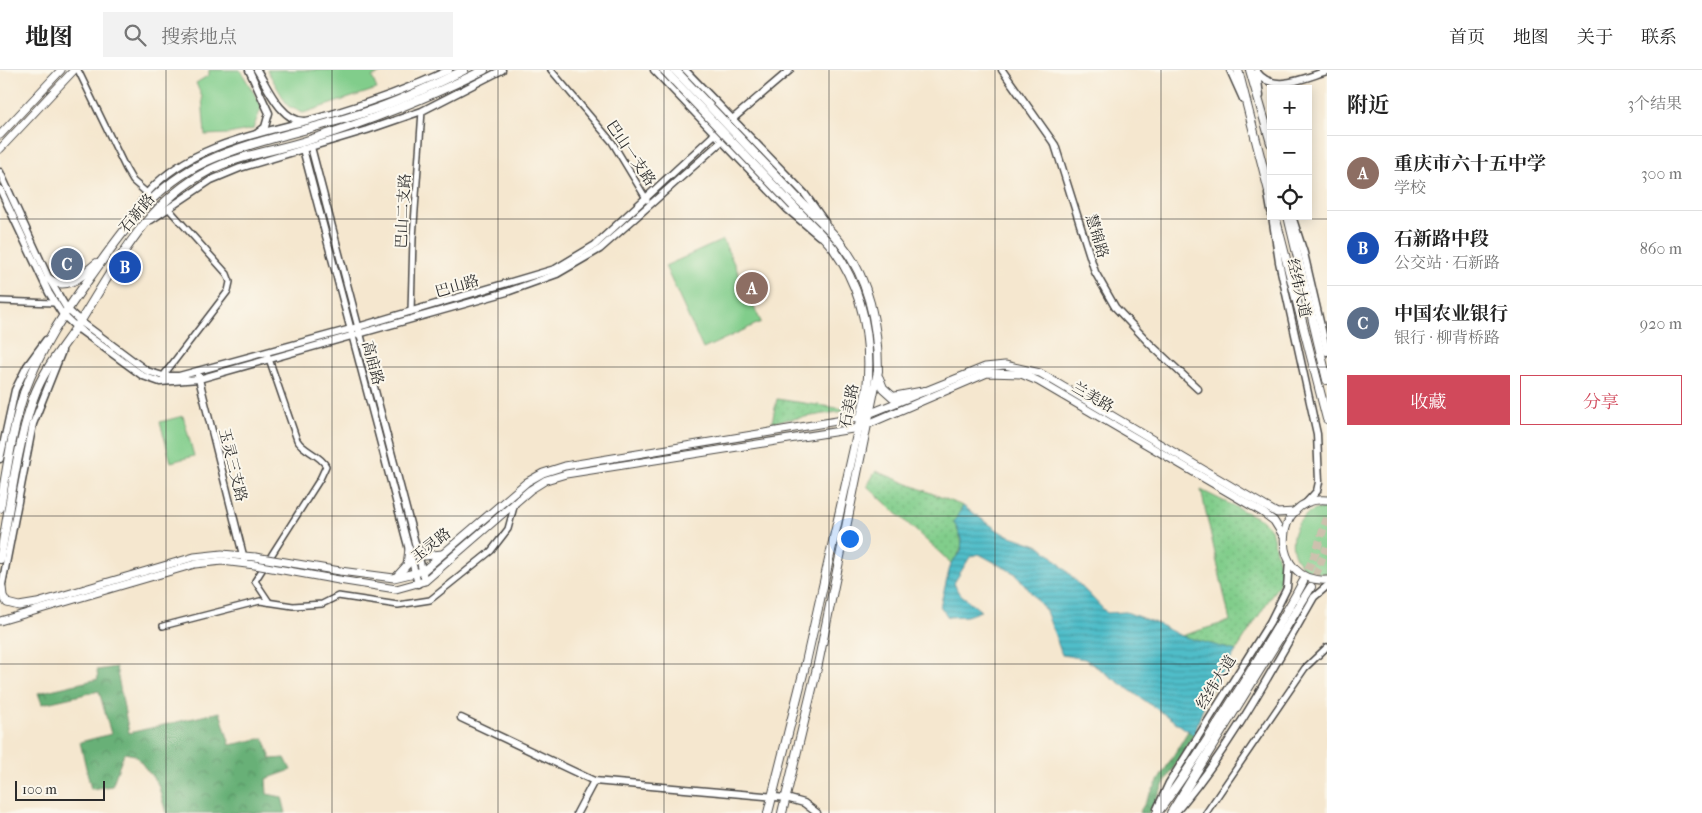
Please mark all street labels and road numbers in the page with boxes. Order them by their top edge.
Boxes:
street label: 巴山一支路 [603,117,659,189]
street label: 巴山二支路 [392,173,414,249]
street label: 石新路 [116,190,158,236]
street label: 慧锦路 [1082,212,1112,260]
street label: 经纬大道 [1283,257,1315,319]
street label: 巴山路 [433,271,481,301]
street label: 高庙路 [358,339,388,387]
street label: 兰美路 [1069,378,1117,416]
street label: 石美路 [836,382,862,430]
street label: 玉灵三支路 [215,426,251,504]
street label: 玉灵路 [408,524,454,566]
street label: 经纬大道 [1192,652,1240,712]

